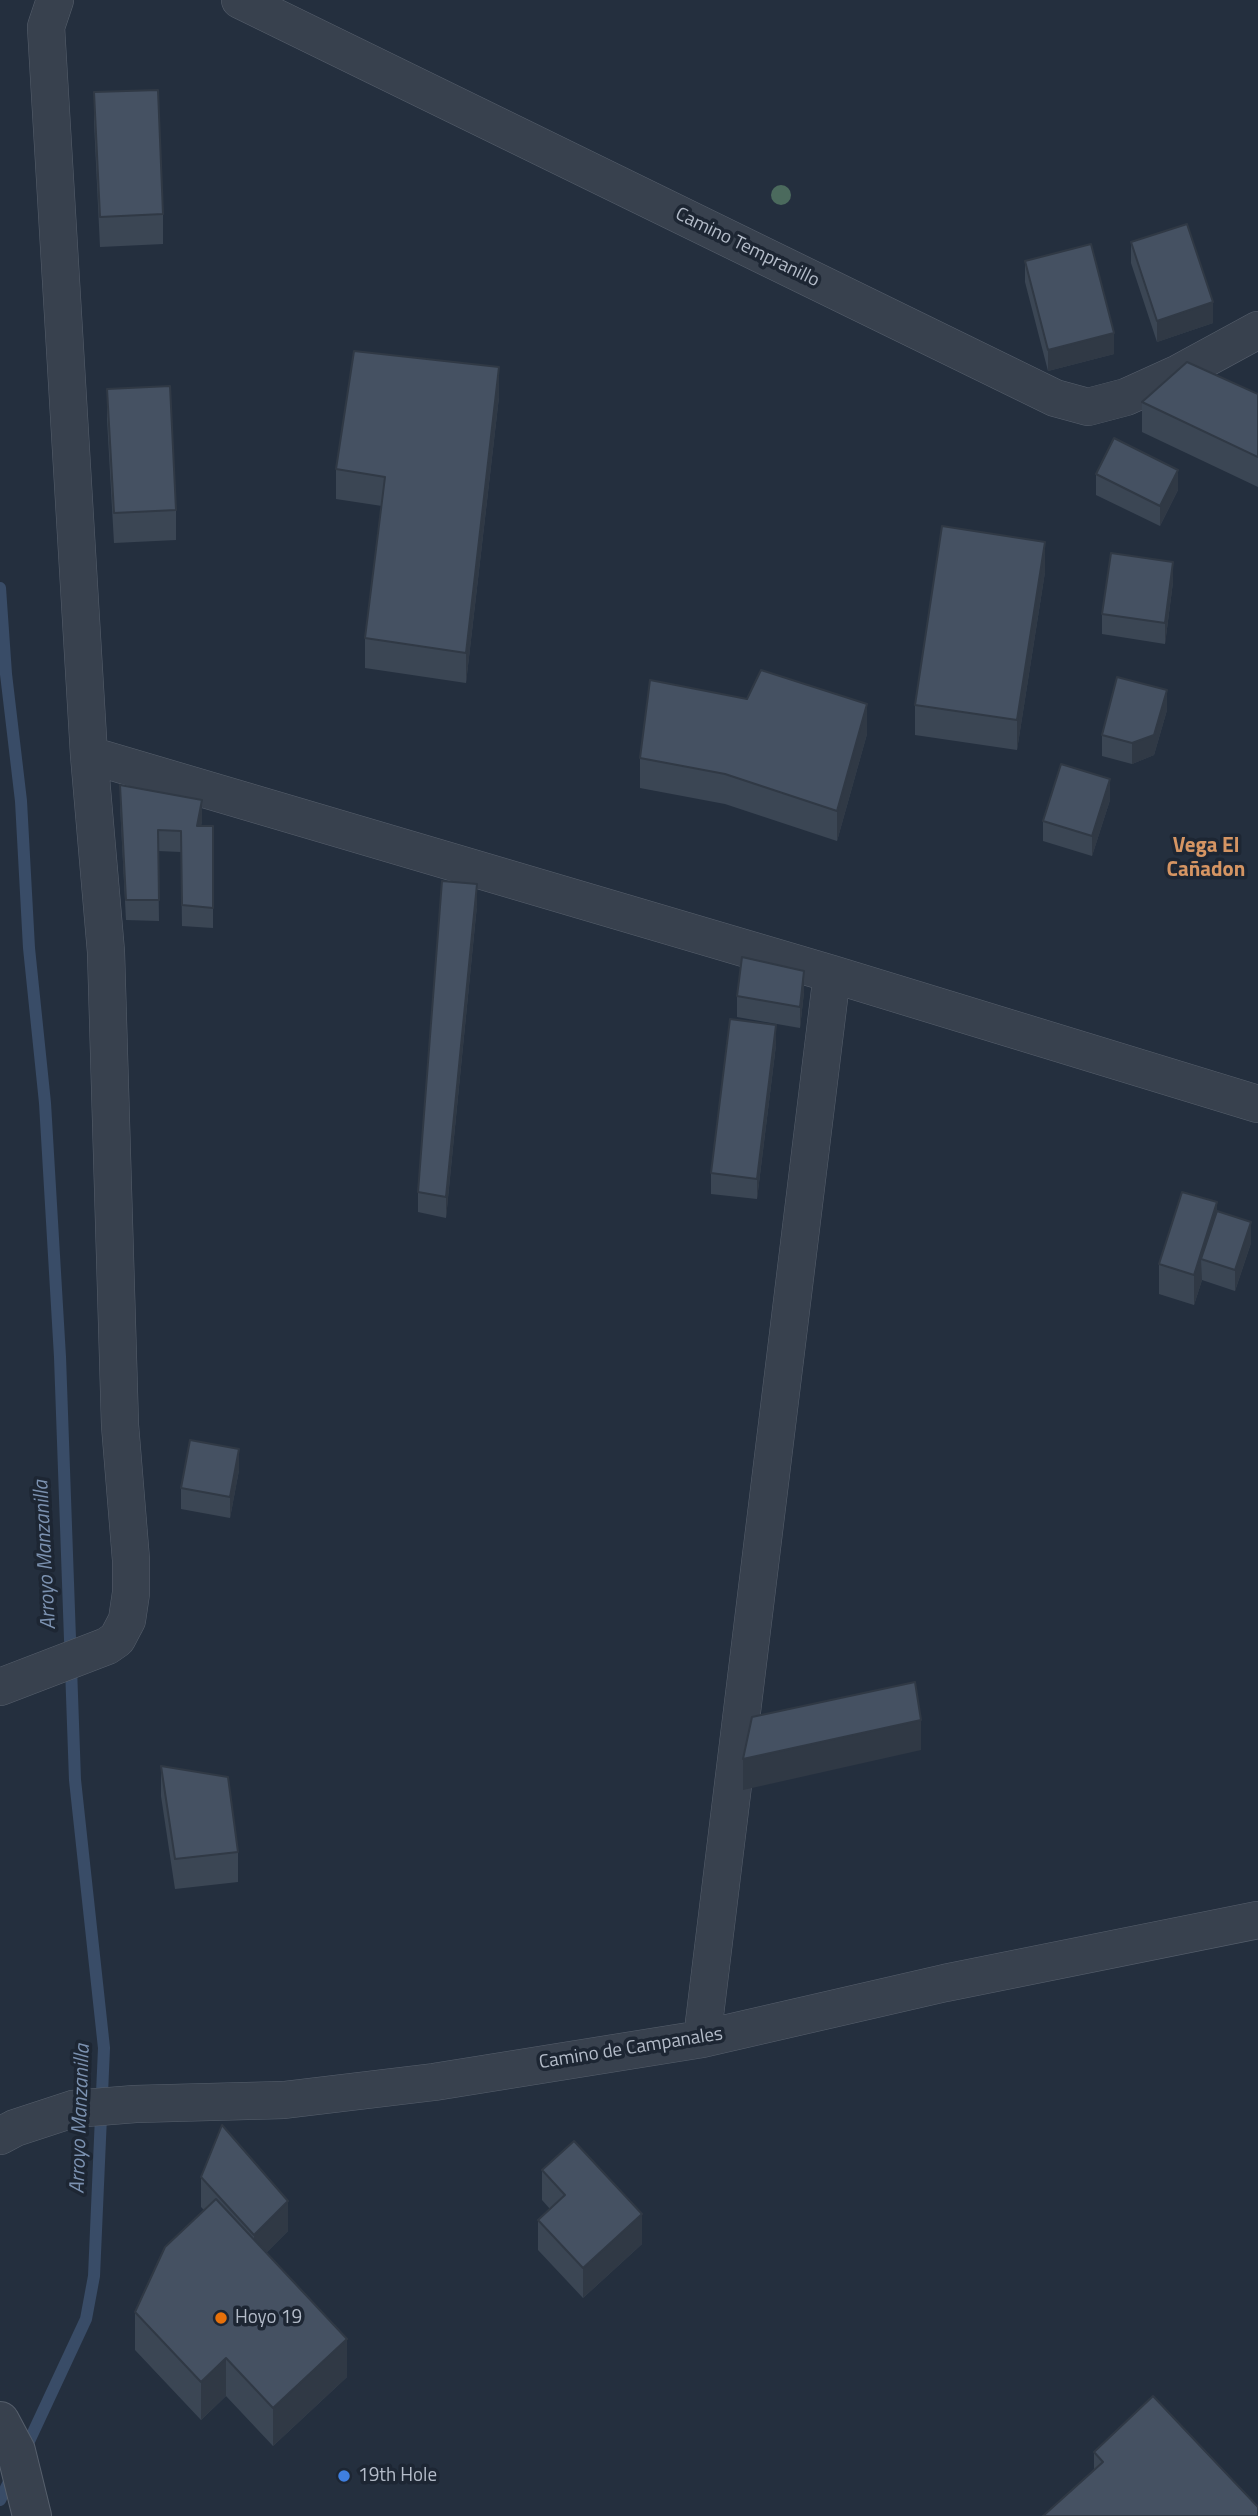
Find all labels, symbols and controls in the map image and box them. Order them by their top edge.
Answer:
street label: Camino Tempranillo [671,203,823,293]
district label: Vega El Cañadon [1167,834,1245,884]
water label: Arroyo Manzanilla [29,1480,63,1630]
street label: Camino de Campanales [537,2023,725,2075]
water label: Arroyo Manzanilla [66,2044,96,2194]
place label: Hoyo 19 [235,2307,302,2329]
marker: Hoyo 19 [213,2310,229,2326]
place label: 19th Hole [358,2465,437,2487]
marker: 19th Hole [336,2468,352,2484]

